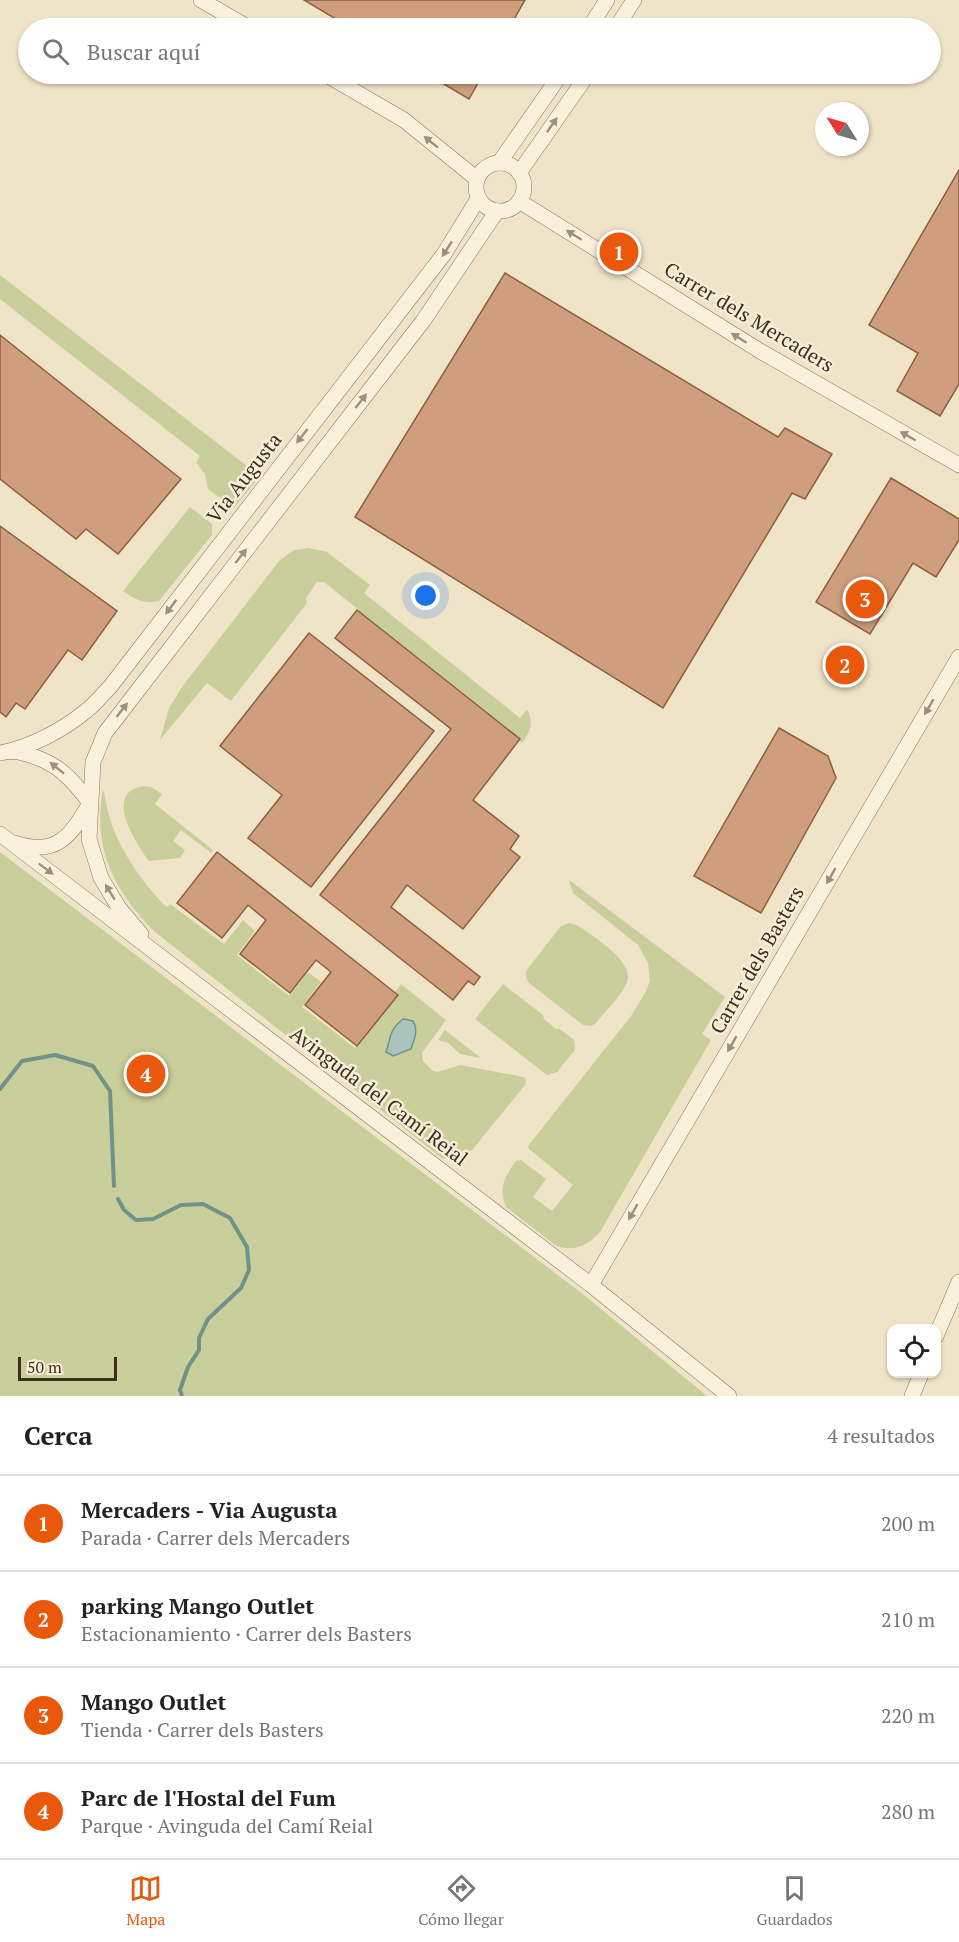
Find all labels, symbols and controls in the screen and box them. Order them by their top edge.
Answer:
search box [18,18,941,84]
icon: search [39,35,72,68]
text: Buscar aquí [87,37,200,66]
north arrow [815,102,869,156]
one-way arrow [546,117,558,132]
one-way arrow [424,137,439,149]
one-way arrow [566,230,582,241]
pin: 1 [600,230,638,274]
one-way arrow [441,240,453,256]
street label: Carrer dels Mercaders [659,255,839,378]
one-way arrow [731,333,748,344]
one-way arrow [354,393,367,409]
street label: Via Augusta [200,427,287,528]
one-way arrow [296,428,309,444]
one-way arrow [900,430,916,441]
one-way arrow [235,548,247,563]
pin: 3 [846,576,884,622]
your location [411,581,440,610]
one-way arrow [165,600,177,615]
pin: 2 [826,642,864,688]
one-way arrow [924,699,935,715]
one-way arrow [116,702,129,718]
one-way arrow [49,762,65,775]
one-way arrow [39,863,54,875]
one-way arrow [826,867,836,884]
street label: Carrer dels Basters [703,881,810,1039]
one-way arrow [104,884,115,900]
street label: Avinguda del Camí Reial [285,1020,474,1171]
one-way arrow [727,1036,737,1053]
pin: 4 [126,1052,166,1096]
one-way arrow [628,1204,639,1220]
map controls [887,1324,941,1378]
button: locate [887,1324,941,1378]
scale bar [18,1354,117,1382]
text: 50 m [27,1356,62,1378]
text: Cerca [24,1418,93,1452]
text: 4 resultados [827,1422,935,1449]
text: Mercaders - Via Augusta [81,1495,337,1524]
text: 1 [38,1510,49,1537]
text: 200 m [881,1510,935,1537]
text: Parada · Carrer dels Mercaders [81,1524,350,1551]
text: parking Mango Outlet [81,1591,314,1620]
text: 2 [38,1606,49,1633]
text: 210 m [881,1606,935,1633]
text: Estacionamiento · Carrer dels Basters [81,1620,412,1647]
text: Mango Outlet [81,1687,226,1716]
text: 3 [38,1702,49,1729]
text: 220 m [881,1702,935,1729]
text: Tienda · Carrer dels Basters [81,1716,324,1743]
text: Parc de l'Hostal del Fum [81,1783,336,1812]
text: 4 [38,1798,49,1825]
text: 280 m [881,1798,935,1825]
text: Parque · Avinguda del Camí Reial [81,1812,373,1839]
tab: Mapa [126,1872,165,1930]
tab: Cómo llegar [418,1872,504,1930]
tab: Guardados [757,1872,833,1930]

